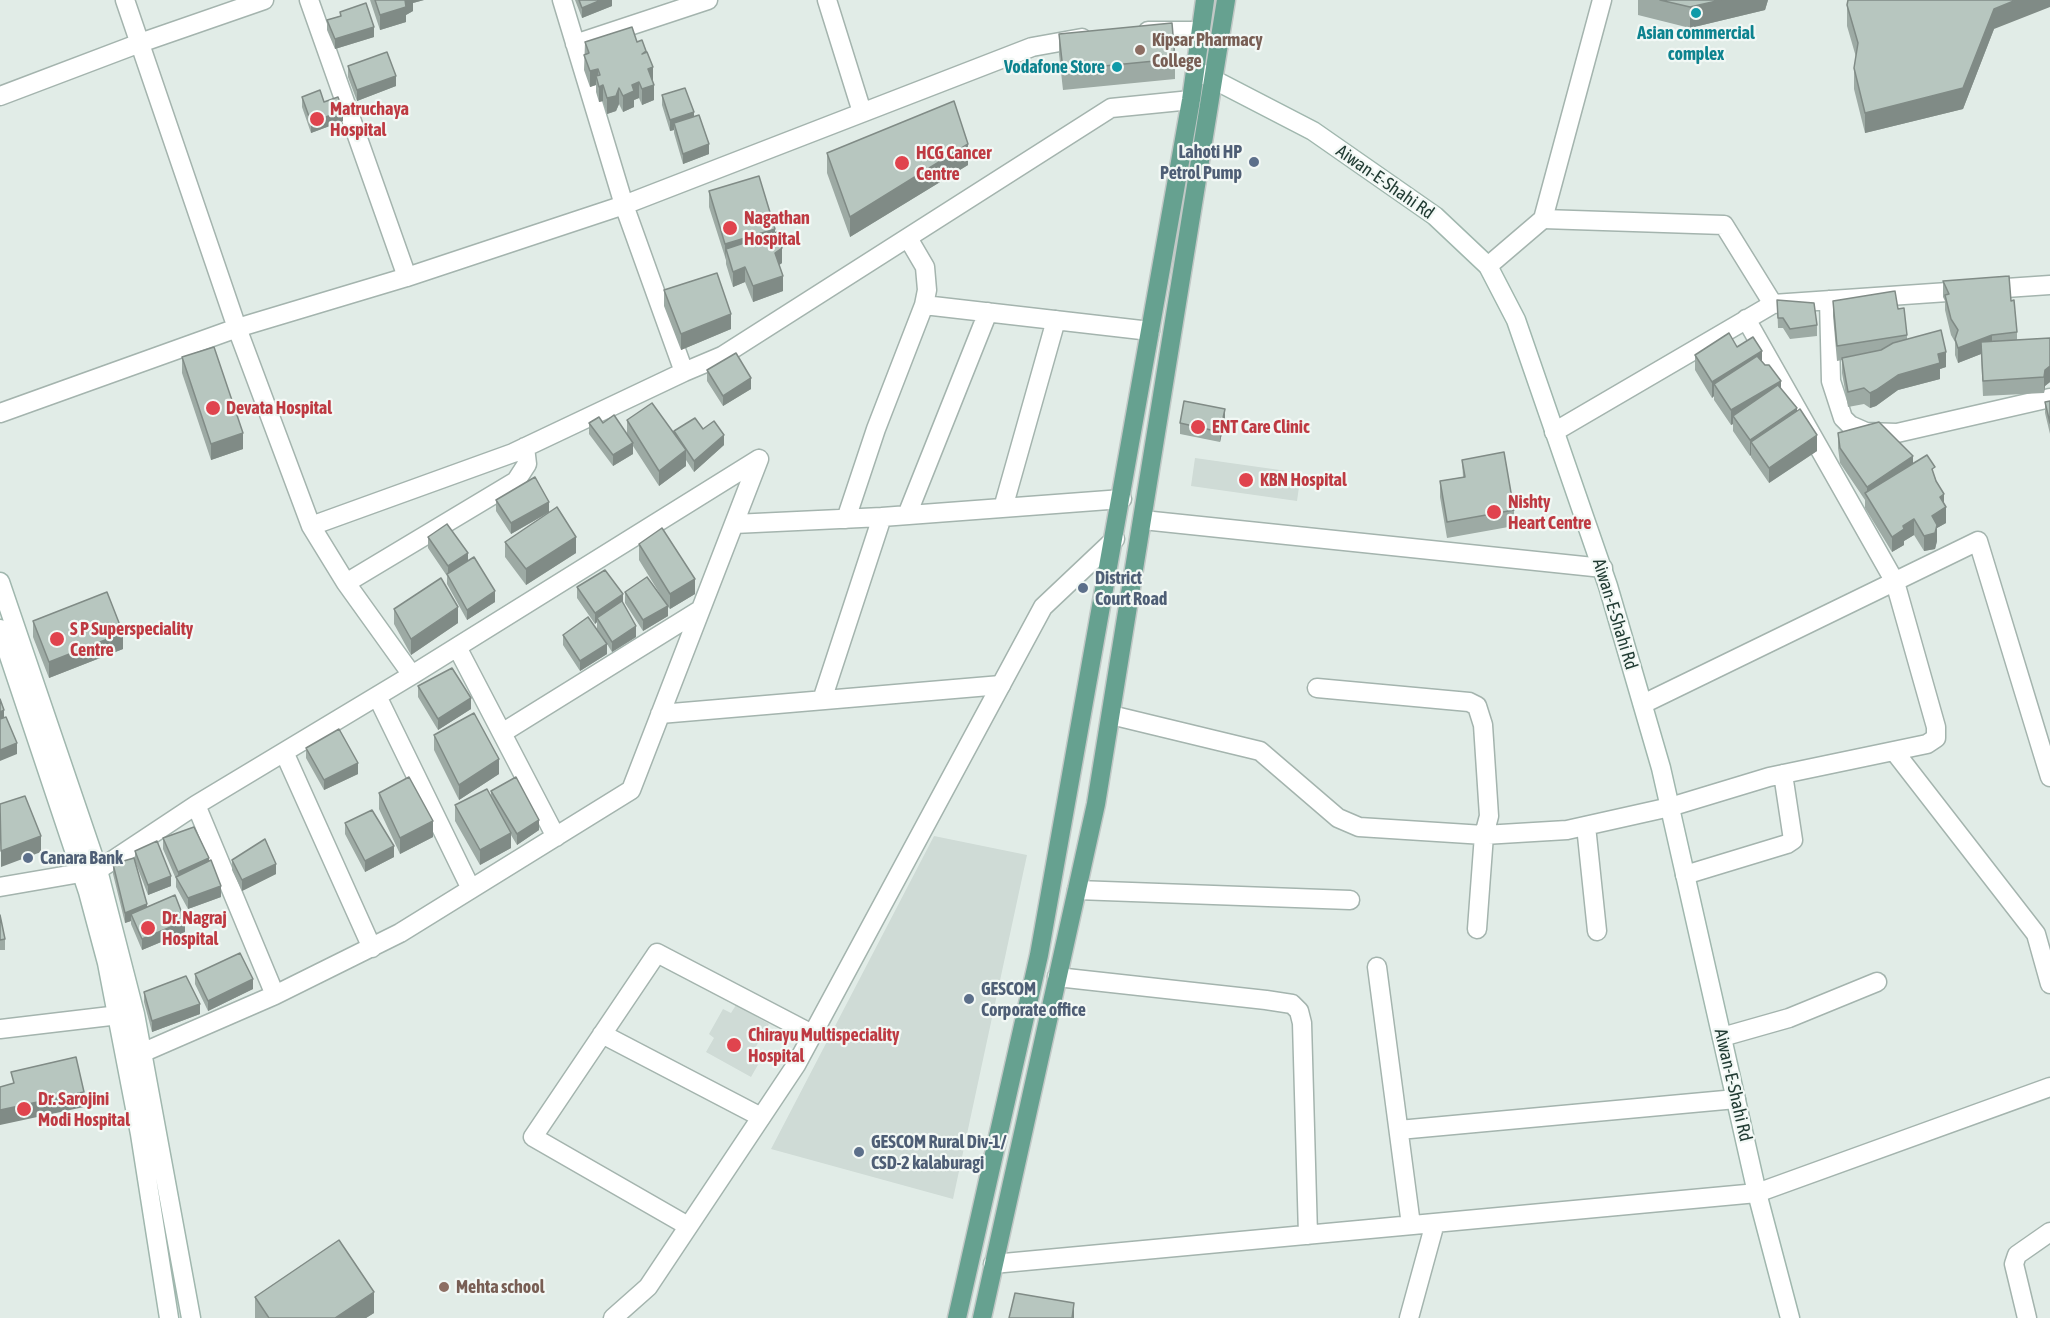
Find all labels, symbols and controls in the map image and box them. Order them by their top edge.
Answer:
marker: Asian commercial complex [1689,6,1703,20]
place label: Asian commercial complex [1637,22,1755,64]
place label: Kipsar Pharmacy College [1152,29,1263,72]
marker: Kipsar Pharmacy College [1133,43,1147,57]
place label: Vodafone Store [1004,56,1105,78]
marker: Vodafone Store [1110,60,1124,74]
place label: Matruchaya Hospital [330,98,409,140]
marker: Matruchaya Hospital [308,110,326,128]
street label: Aiwan-E-Shahi Rd [1332,140,1438,224]
place label: Lahoti HP Petrol Pump [1160,141,1242,184]
place label: HCG Cancer Centre [916,142,992,184]
marker: HCG Cancer Centre [893,154,911,172]
marker: Lahoti HP Petrol Pump [1247,155,1261,169]
place label: Nagathan Hospital [744,207,810,250]
marker: Nagathan Hospital [721,219,739,237]
place label: Devata Hospital [226,397,332,419]
marker: Devata Hospital [204,399,222,417]
place label: ENT Care Clinic [1212,416,1310,438]
marker: ENT Care Clinic [1189,418,1207,436]
place label: KBN Hospital [1260,469,1347,491]
marker: KBN Hospital [1237,471,1255,489]
place label: Nishty Heart Centre [1508,491,1591,534]
marker: Nishty Heart Centre [1485,503,1503,521]
street label: Aiwan-E-Shahi Rd [1588,556,1642,672]
place label: District Court Road [1095,567,1167,610]
marker: District Court Road [1076,581,1090,595]
place label: S P Superspeciality Centre [70,618,193,660]
marker: S P Superspeciality Centre [48,630,66,648]
place label: Canara Bank [40,847,123,869]
marker: Canara Bank [21,851,35,865]
place label: Dr. Nagraj Hospital [162,907,227,950]
marker: Dr. Nagraj Hospital [139,919,157,937]
place label: GESCOM Corporate office [981,978,1086,1020]
marker: GESCOM Corporate office [962,992,976,1006]
place label: Chirayu Multispeciality Hospital [748,1024,899,1066]
street label: Aiwan-E-Shahi Rd [1710,1027,1756,1143]
marker: Chirayu Multispeciality Hospital [725,1036,743,1054]
place label: Dr. Sarojini Modi Hospital [38,1088,130,1130]
marker: Dr. Sarojini Modi Hospital [15,1100,33,1118]
place label: GESCOM Rural Div-1/ CSD-2 kalaburagi [871,1131,1007,1174]
marker: GESCOM Rural Div-1/ CSD-2 kalaburagi [852,1145,866,1159]
place label: Mehta school [456,1276,544,1298]
marker: Mehta school [437,1280,451,1294]

